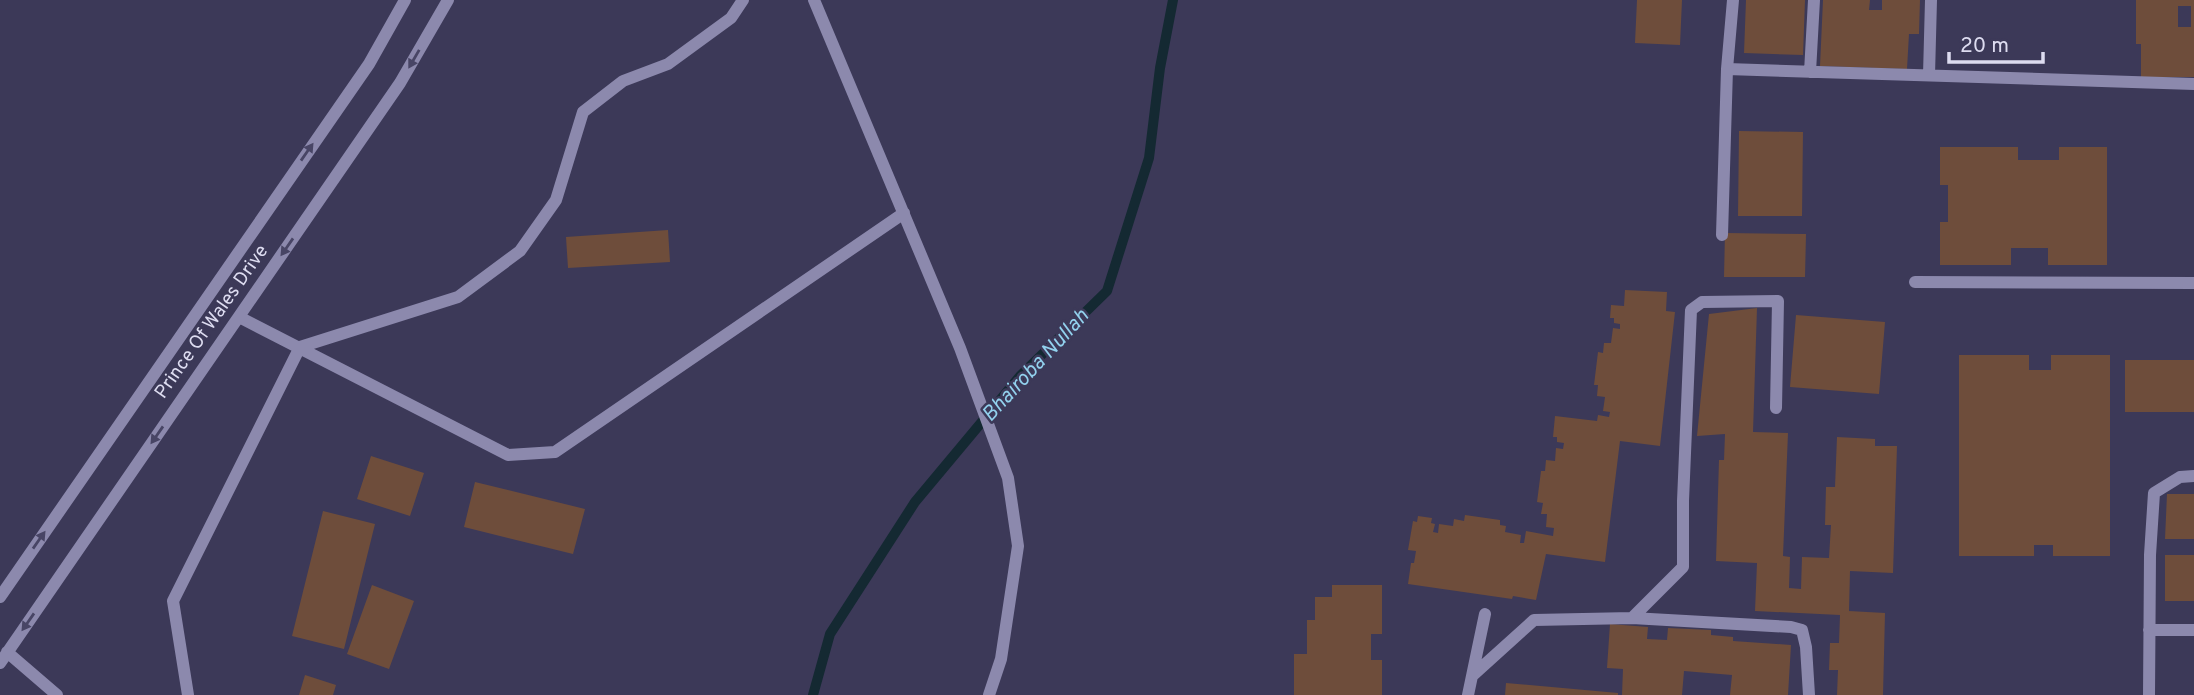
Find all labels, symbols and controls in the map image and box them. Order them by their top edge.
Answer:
scale bar [1949,21,2044,65]
text: 20 m [1960,33,2009,60]
one-way arrow [408,50,420,69]
one-way arrow [301,142,314,162]
one-way arrow [281,238,294,257]
street label: Prince Of Wales Drive [150,240,274,404]
water label: Bhairoba Nullah [977,303,1096,428]
one-way arrow [151,425,164,445]
one-way arrow [32,531,45,550]
one-way arrow [21,613,35,631]

